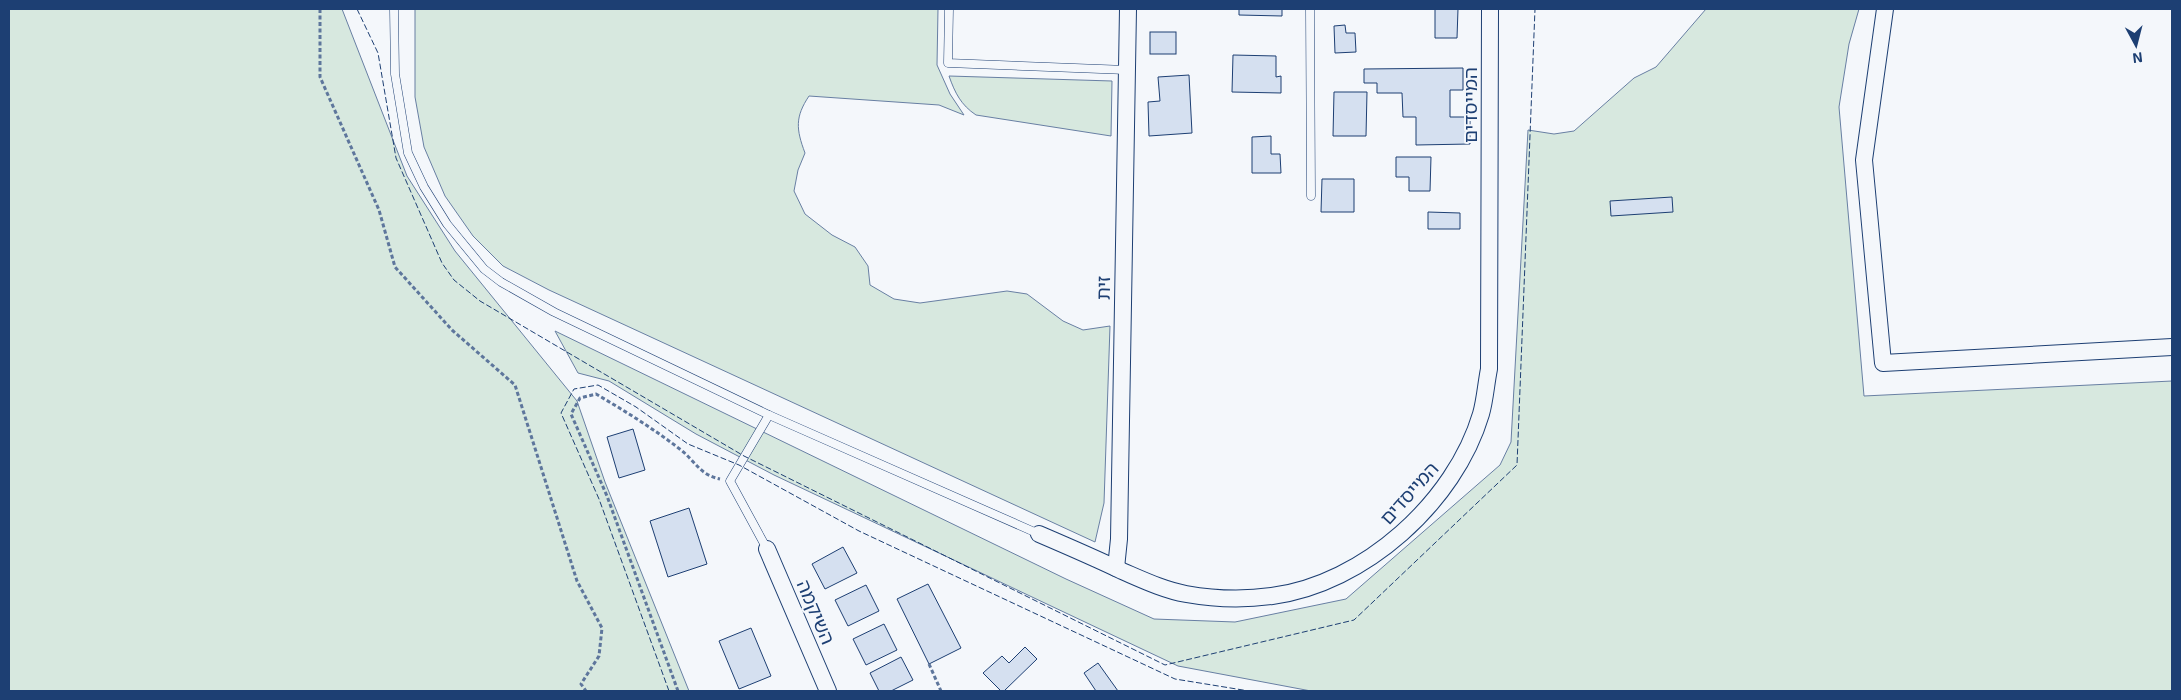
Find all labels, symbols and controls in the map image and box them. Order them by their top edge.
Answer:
north arrow [2111,20,2161,70]
text: N [2132,49,2144,67]
street label: המייסדים [1458,67,1481,143]
street label: זית [1091,276,1114,300]
street label: המייסדים [1375,457,1443,529]
street label: השיקמה [793,576,840,647]

